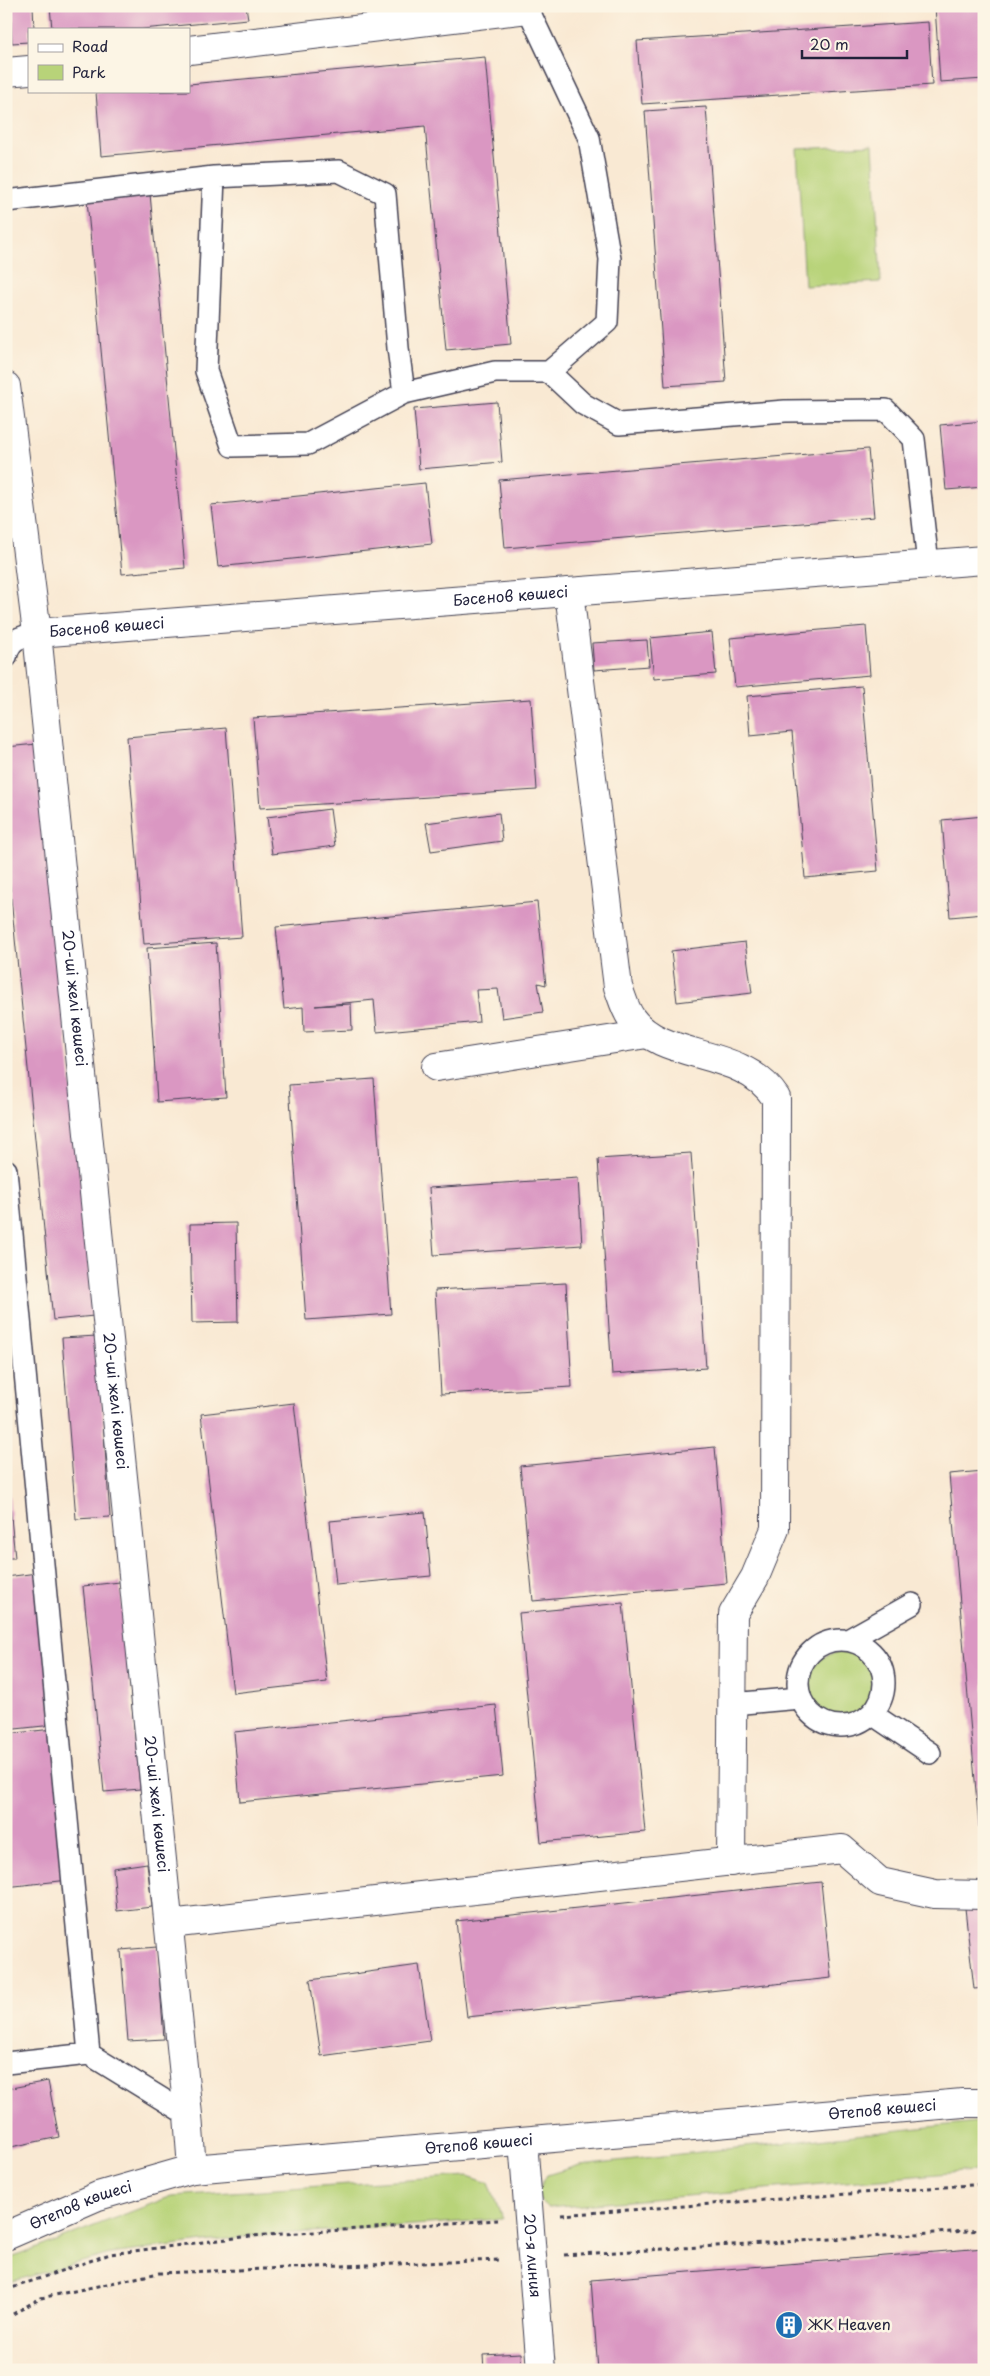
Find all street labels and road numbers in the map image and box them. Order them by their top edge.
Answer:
street label: Бәсенов көшесі [452,579,569,611]
street label: Бәсенов көшесі [48,610,165,642]
street label: 20-ші желі көшесі [57,928,94,1068]
street label: 20-ші желі көшесі [98,1331,135,1471]
street label: 20-ші желі көшесі [139,1734,176,1873]
street label: Өтепов көшесі [827,2092,937,2125]
street label: Өтепов көшесі [424,2127,534,2159]
street label: Өтепов көшесі [25,2174,134,2235]
street label: 20-я линия [519,2213,548,2298]

